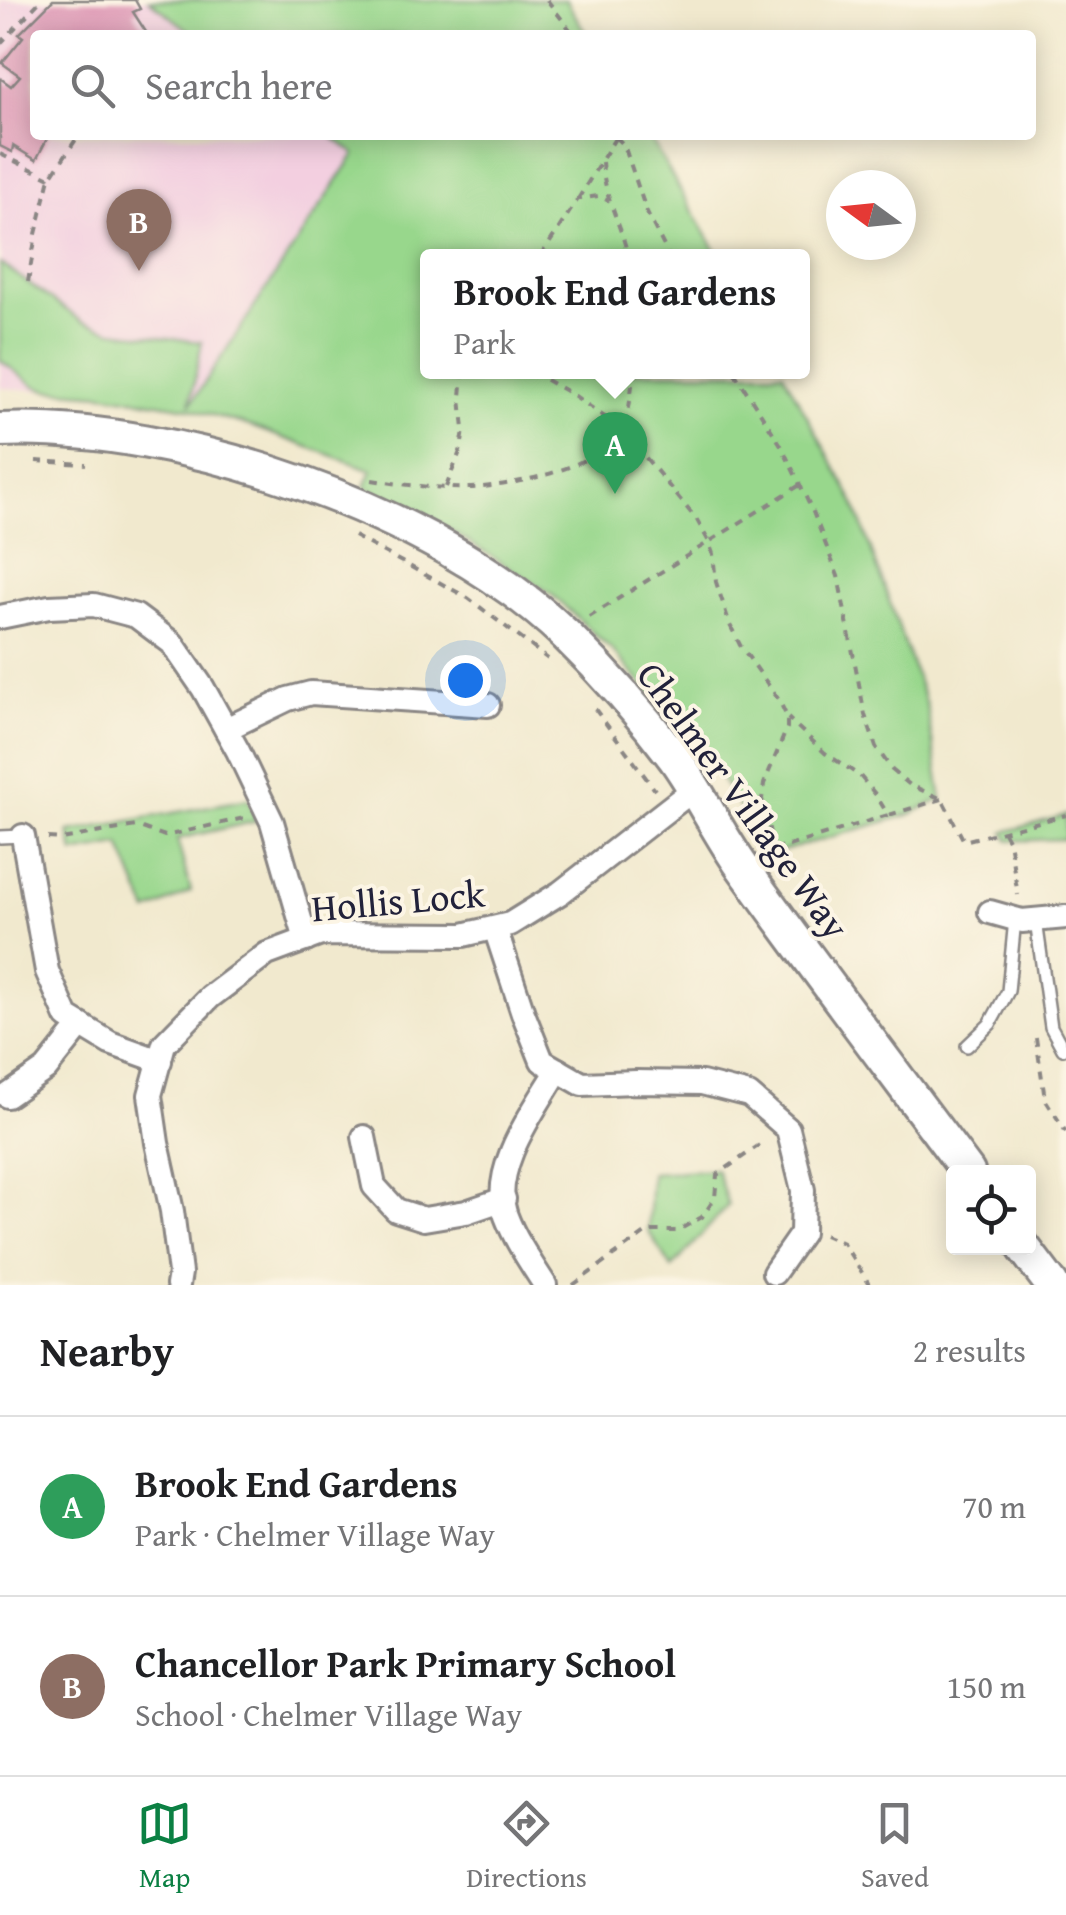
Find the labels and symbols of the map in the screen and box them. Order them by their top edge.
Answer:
north arrow [826,170,916,260]
pin: B [106,188,172,271]
pin: A [582,412,648,494]
street label: Chelmer Village Way [624,650,864,950]
your location [440,655,491,706]
street label: Hollis Lock [309,864,488,935]

